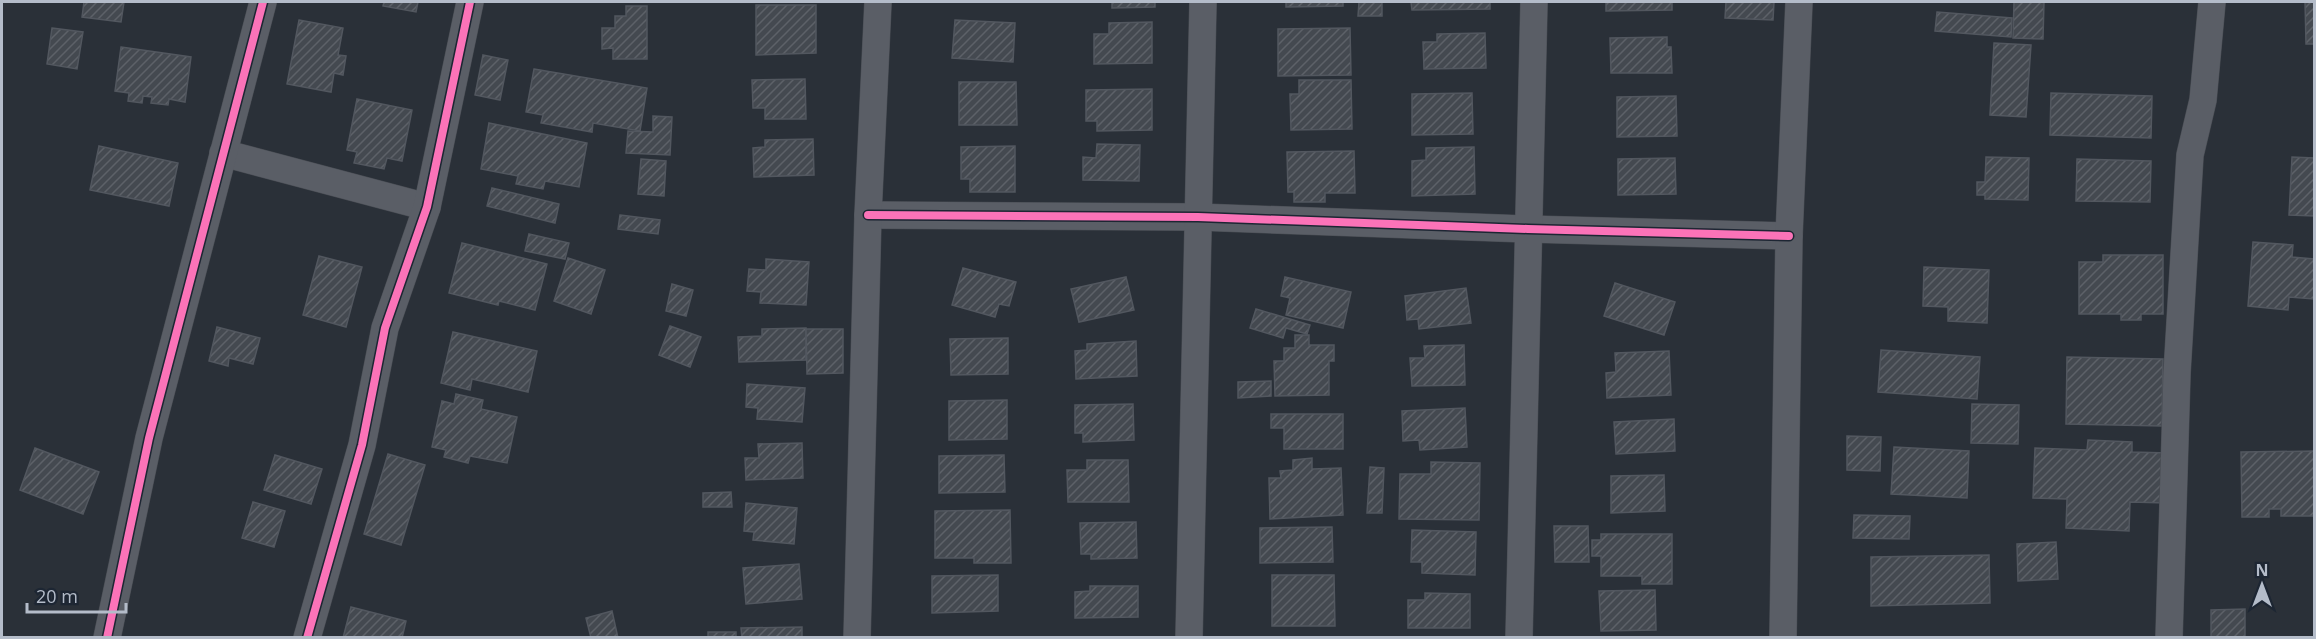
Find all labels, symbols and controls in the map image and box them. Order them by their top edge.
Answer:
north arrow [2232,555,2292,615]
text: N [2255,559,2269,581]
scale bar [27,576,126,614]
text: 20 m [36,584,78,608]

